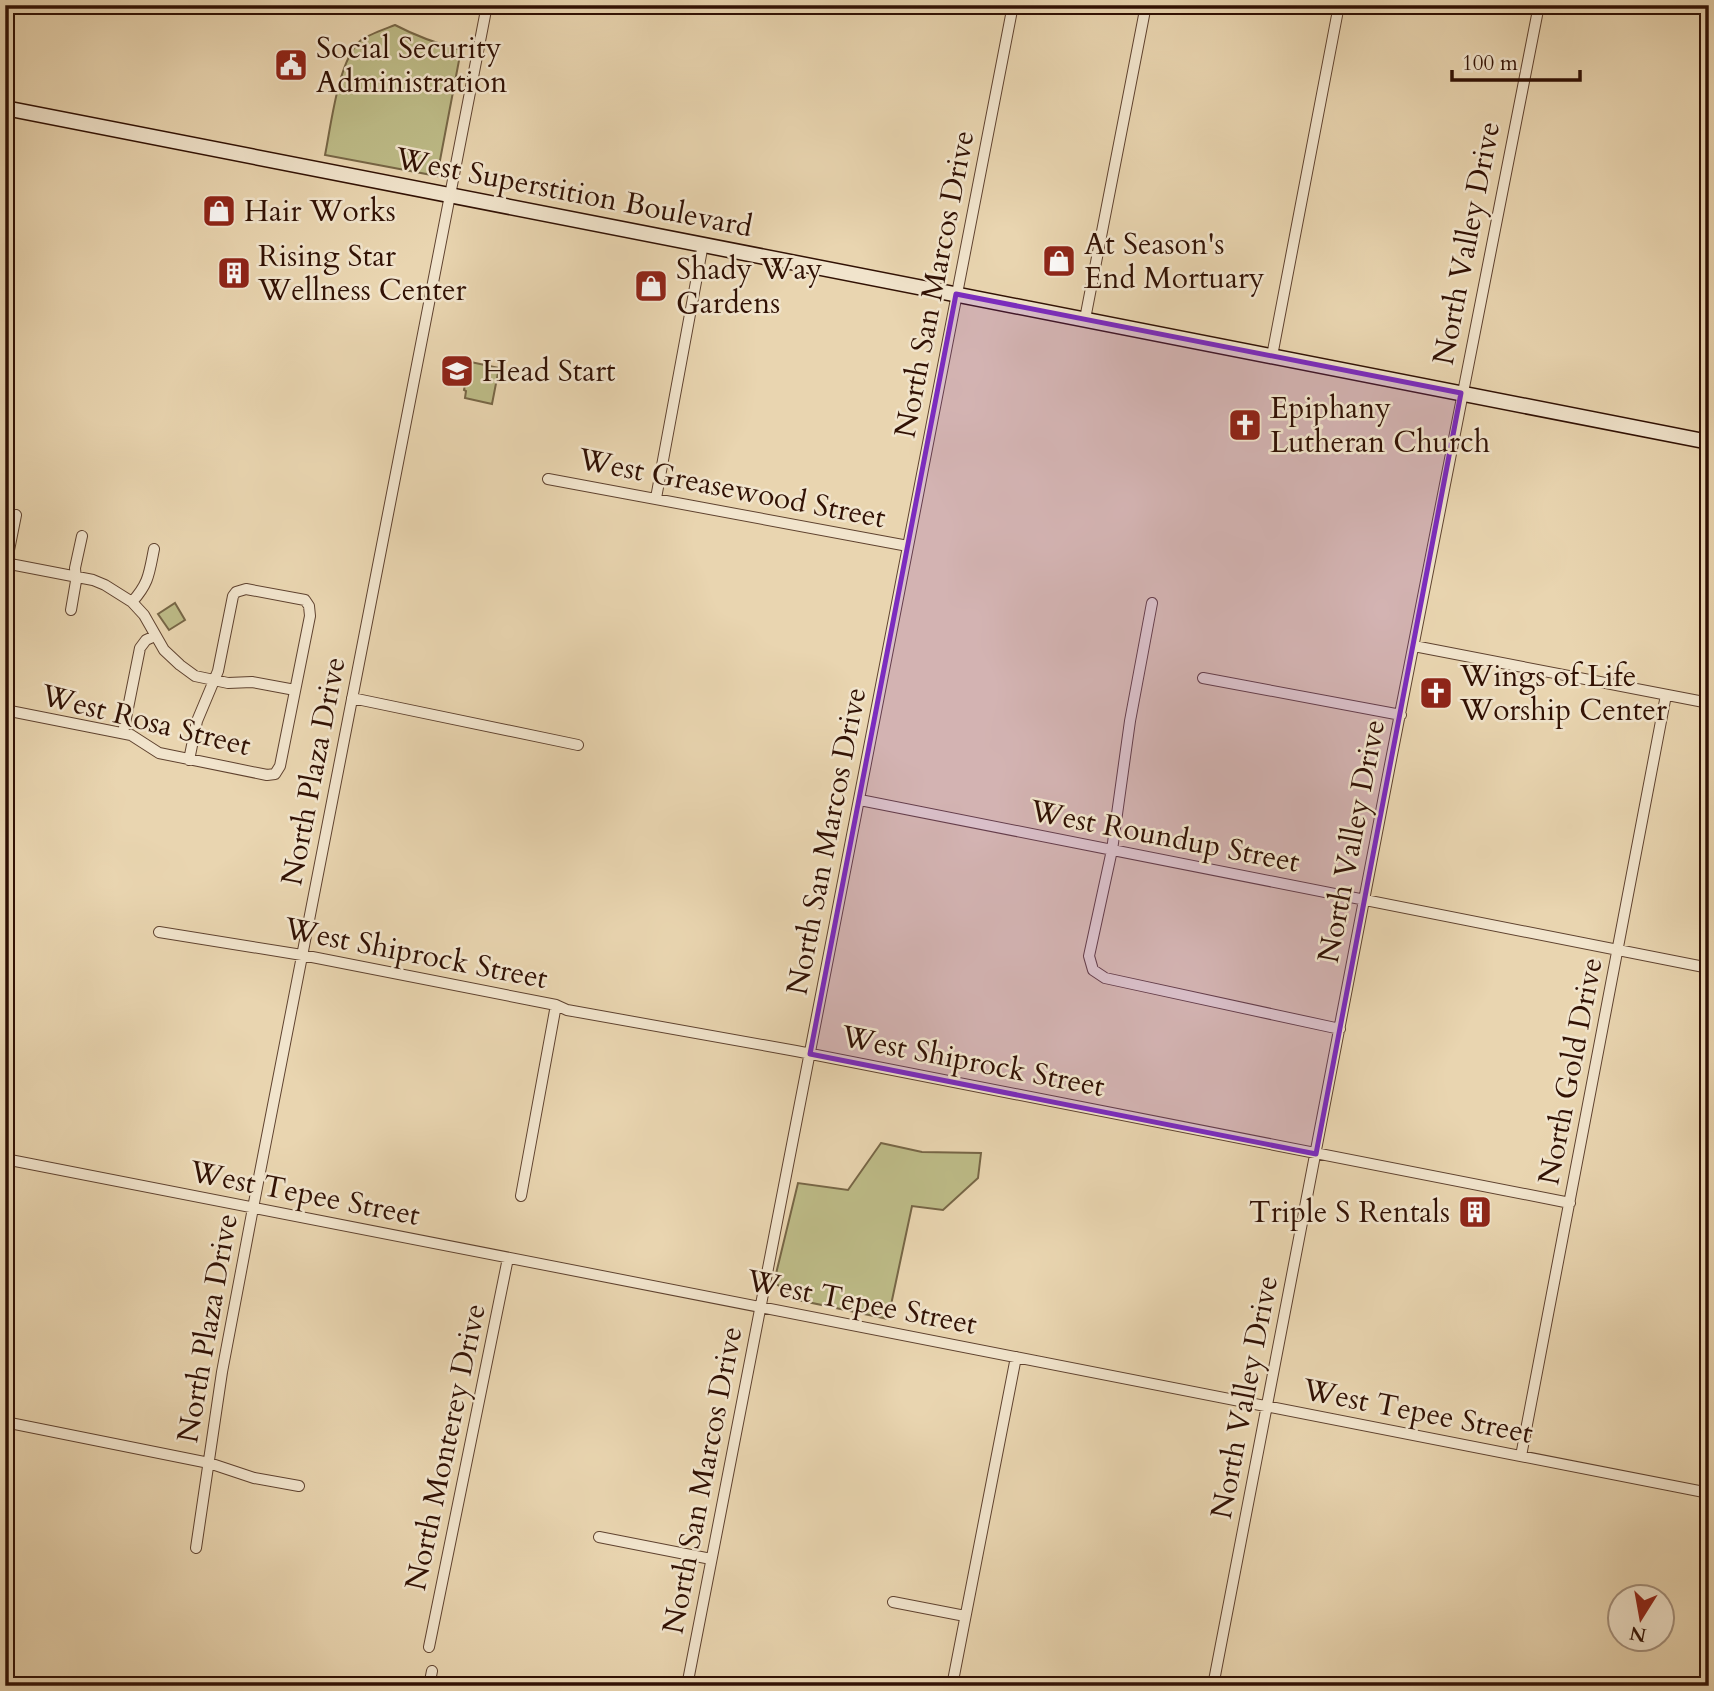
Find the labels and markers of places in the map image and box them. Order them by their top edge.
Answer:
place label: Social Security Administration [316,28,507,103]
public building icon: Social Security Administration [272,46,310,84]
place label: Hair Works [244,191,396,232]
shop icon: Hair Works [200,192,238,230]
place label: At Season's End Mortuary [1084,224,1265,299]
place label: Rising Star Wellness Center [257,236,467,311]
shop icon: At Season's End Mortuary [1040,242,1078,280]
place label: Shady Way Gardens [676,249,822,324]
building icon: Rising Star Wellness Center [215,254,253,292]
shop icon: Shady Way Gardens [632,267,670,305]
place label: Head Start [482,351,616,392]
school or university icon: Head Start [438,352,476,390]
place label: Epiphany Lutheran Church [1270,388,1491,463]
church icon: Epiphany Lutheran Church [1226,406,1264,444]
place label: Wings of Life Worship Center [1459,656,1667,731]
church icon: Wings of Life Worship Center [1417,674,1455,712]
place label: Triple S Rentals [1249,1192,1450,1233]
building icon: Triple S Rentals [1456,1193,1494,1231]

